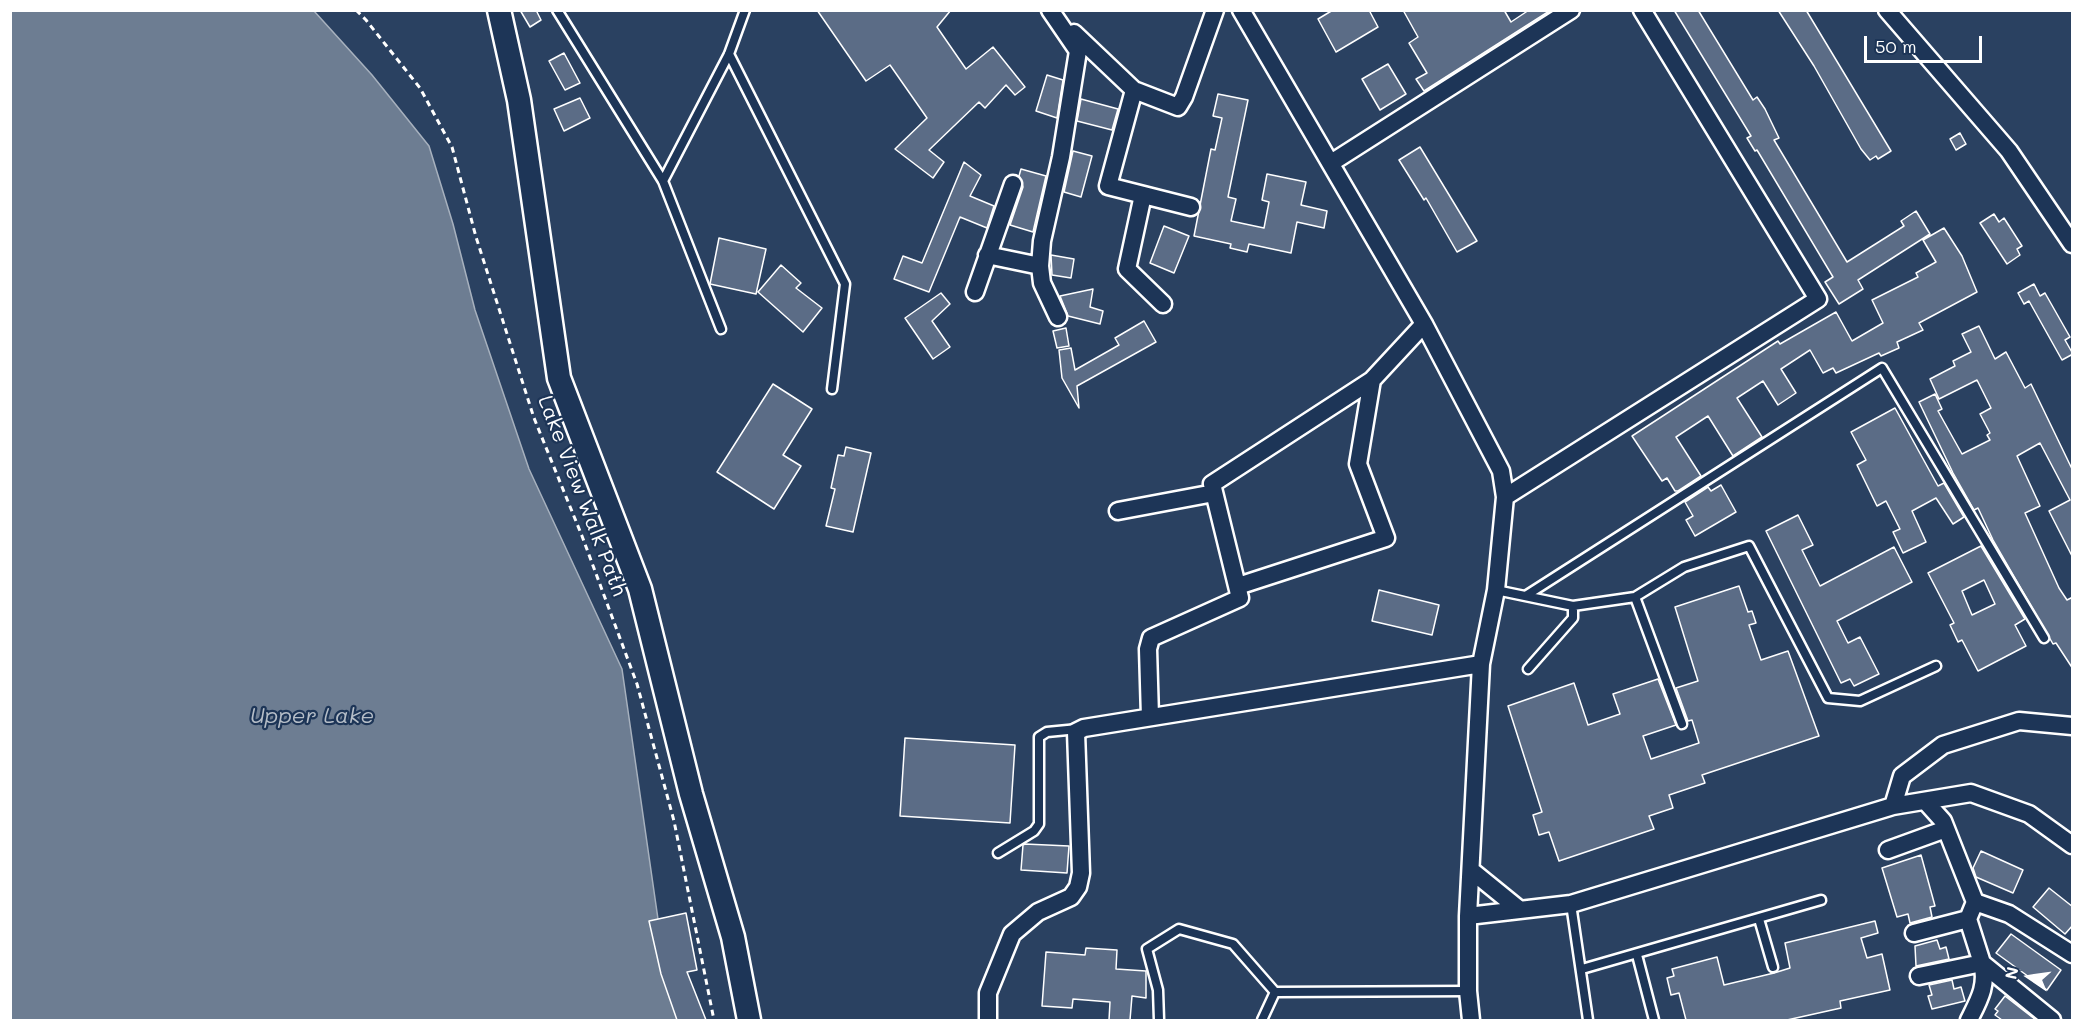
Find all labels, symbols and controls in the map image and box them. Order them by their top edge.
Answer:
scale bar [1867,24,1986,62]
text: 50 m [1875,34,1917,58]
street label: Lake View Walk Path [532,392,632,600]
water label: Upper Lake [250,703,374,729]
north arrow [1999,947,2059,1007]
text: N [1999,965,2023,981]

